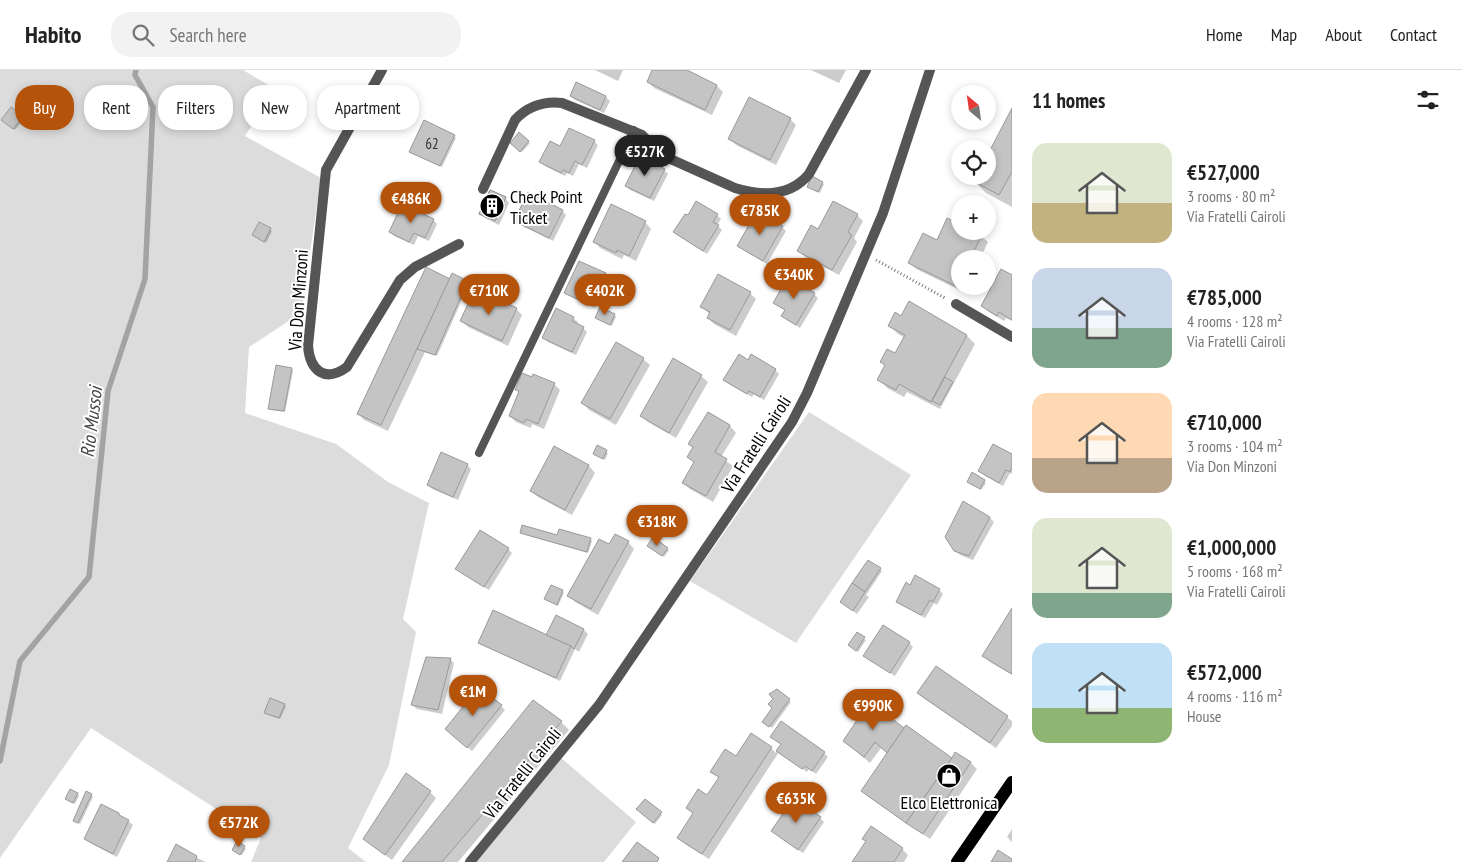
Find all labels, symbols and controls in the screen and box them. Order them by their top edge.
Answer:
search box [111,12,461,57]
text: Habito [25,19,81,50]
icon: search [129,21,157,49]
text: Search here [169,23,247,47]
text: Home [1206,23,1243,46]
text: Map [1271,23,1297,46]
text: About [1325,23,1362,46]
text: Contact [1390,23,1437,46]
chip: Buy [15,85,74,130]
chip: Rent [84,85,148,130]
chip: Filters [158,85,233,130]
chip: New [243,85,307,130]
chip: Apartment [317,85,419,130]
north arrow [951,85,996,130]
map controls [951,85,996,295]
icon: filters [1414,86,1442,114]
text: 11 homes [1032,87,1105,114]
house number: 62 [425,134,439,153]
pin: €527K [610,134,680,177]
button: locate [951,140,996,185]
text: €527K [626,141,664,161]
text: €527,000 [1187,159,1260,186]
icon: home [1072,163,1132,223]
pin: €486K [376,182,446,224]
place label: Check Point Ticket [510,185,582,229]
text: 3 rooms · 80 m² [1187,186,1275,206]
text: €486K [392,188,430,208]
building icon: Check Point Ticket [479,193,505,219]
pin: €785K [725,194,795,236]
button: + [951,195,996,240]
text: €785K [741,200,779,220]
text: Via Fratelli Cairoli [1187,206,1286,226]
street label: Via Don Minzoni [283,249,313,352]
button: − [951,250,996,295]
pin: €340K [759,258,829,300]
text: €340K [775,264,813,284]
pin: €710K [454,274,524,316]
pin: €402K [570,274,640,316]
text: €710K [470,280,508,300]
text: €402K [586,280,624,300]
text: €785,000 [1187,284,1262,311]
icon: home [1072,288,1132,348]
text: 4 rooms · 128 m² [1187,311,1283,331]
text: Via Fratelli Cairoli [1187,331,1286,351]
water label: Rio Mussoi [75,382,108,459]
street label: Via Fratelli Cairoli [716,391,796,498]
text: €710,000 [1187,409,1262,436]
icon: home [1072,413,1132,473]
text: 3 rooms · 104 m² [1187,436,1283,456]
text: Via Don Minzoni [1187,456,1277,476]
pin: €318K [622,504,692,547]
text: €318K [638,511,676,531]
text: €1,000,000 [1187,534,1276,561]
icon: home [1072,538,1132,598]
text: 5 rooms · 168 m² [1187,561,1283,581]
text: Via Fratelli Cairoli [1187,581,1286,601]
text: €572,000 [1187,659,1262,686]
icon: home [1072,663,1132,723]
pin: €1M [449,674,497,717]
text: €1M [460,681,486,701]
text: 4 rooms · 116 m² [1187,686,1283,706]
pin: €990K [838,688,908,731]
text: €990K [854,695,892,715]
text: House [1187,706,1221,726]
street label: Via Fratelli Cairoli [477,723,566,824]
shop icon: Elco Elettronica [936,763,962,789]
pin: €635K [761,782,831,824]
text: €635K [777,788,815,808]
place label: Elco Elettronica [901,791,997,814]
pin: €572K [204,806,274,848]
text: €572K [220,812,258,832]

